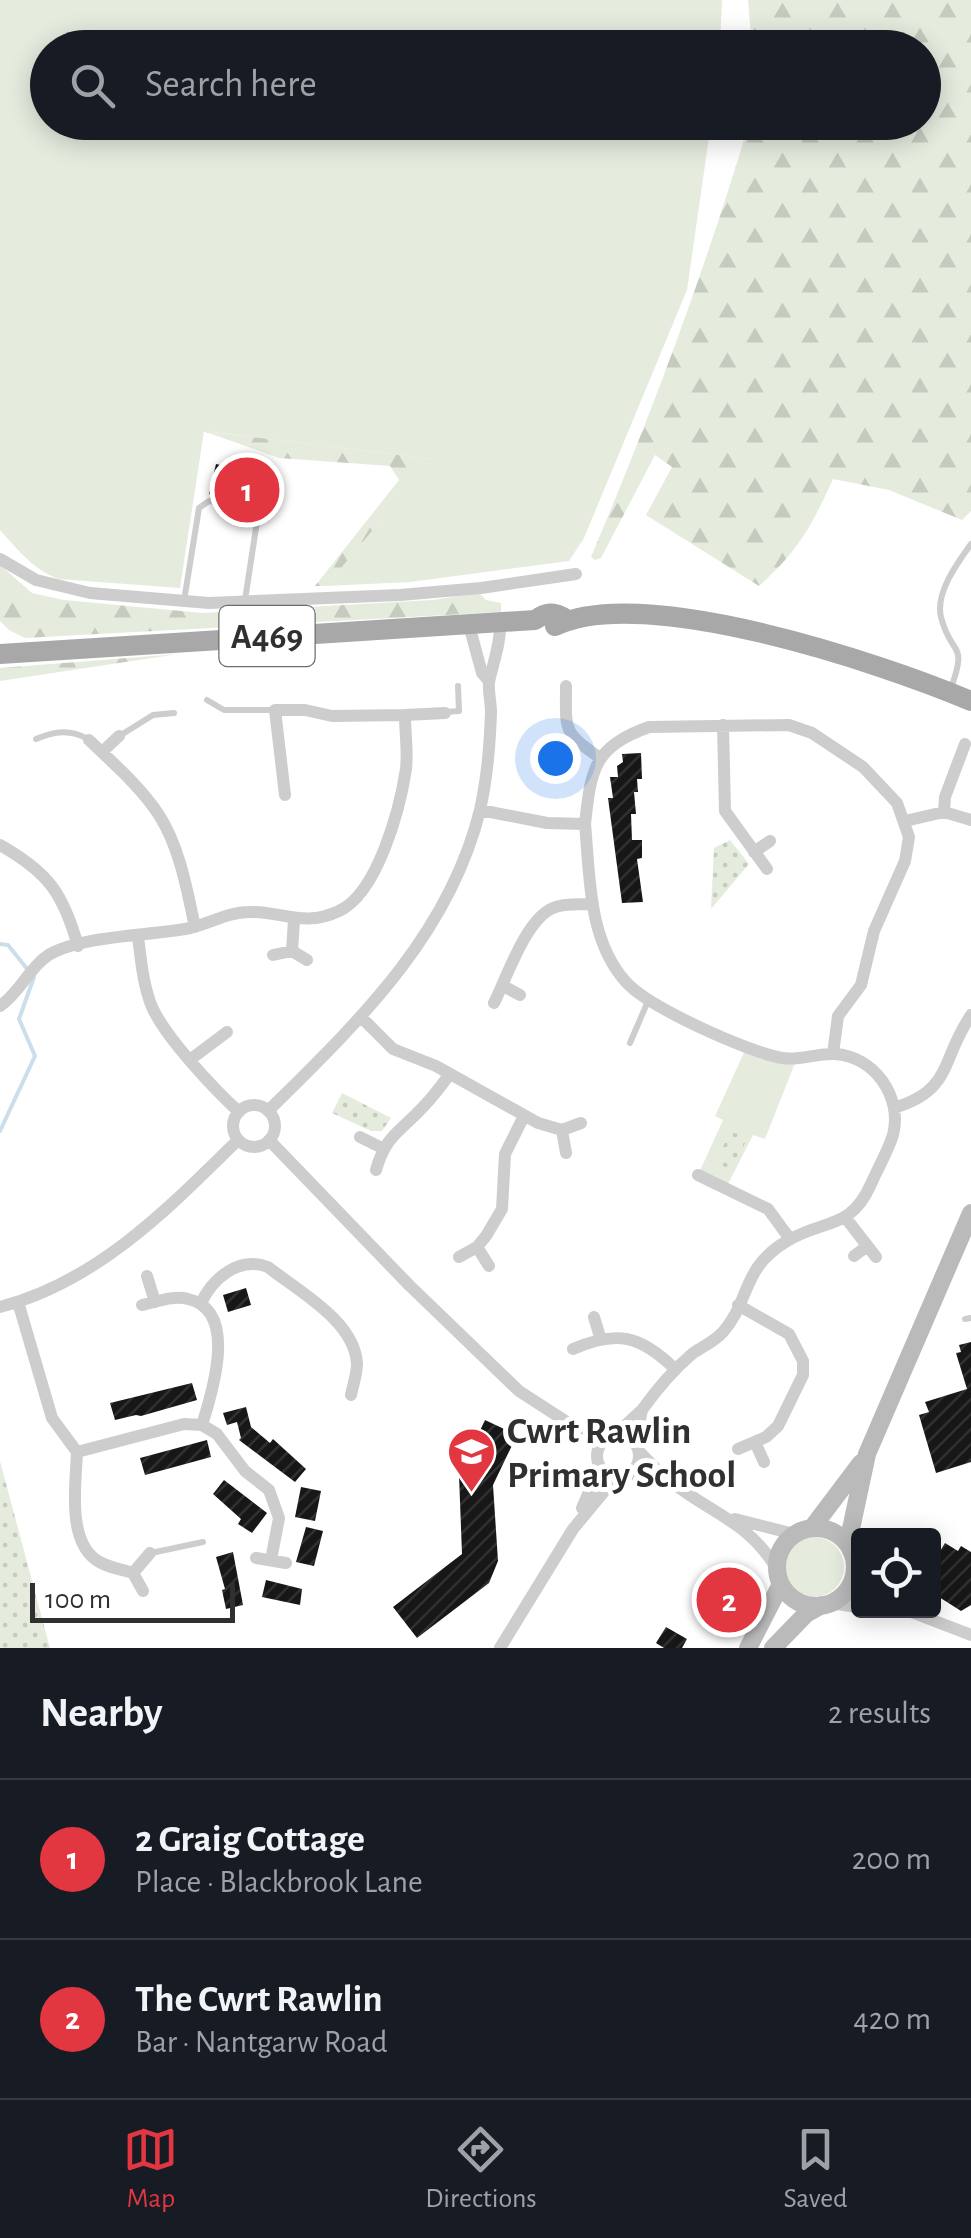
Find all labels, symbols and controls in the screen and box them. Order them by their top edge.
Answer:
search box [30,30,941,140]
icon: search [65,58,120,113]
text: Search here [145,66,317,104]
pin: 1 [214,452,280,528]
road number: A469 [220,606,314,666]
your location [530,733,581,784]
place label: Cwrt Rawlin Primary School [507,1413,736,1495]
school or university icon: Cwrt Rawlin Primary School [446,1426,498,1494]
map controls [851,1528,941,1618]
button: locate [851,1528,941,1618]
pin: 2 [696,1562,762,1638]
scale bar [30,1578,235,1622]
text: 100 m [45,1586,111,1614]
text: Nearby [40,1692,163,1734]
text: 2 results [828,1697,931,1729]
text: 2 Graig Cottage [135,1821,365,1859]
text: 1 [67,1843,78,1875]
text: 200 m [852,1843,931,1875]
text: Place · Blackbrook Lane [135,1866,423,1898]
text: The Cwrt Rawlin [135,1981,383,2019]
text: 2 [65,2003,80,2035]
text: 420 m [853,2003,931,2035]
text: Bar · Nantgarw Road [135,2026,387,2058]
tab: Map [123,2122,178,2216]
tab: Directions [425,2122,537,2216]
tab: Saved [784,2122,848,2216]

